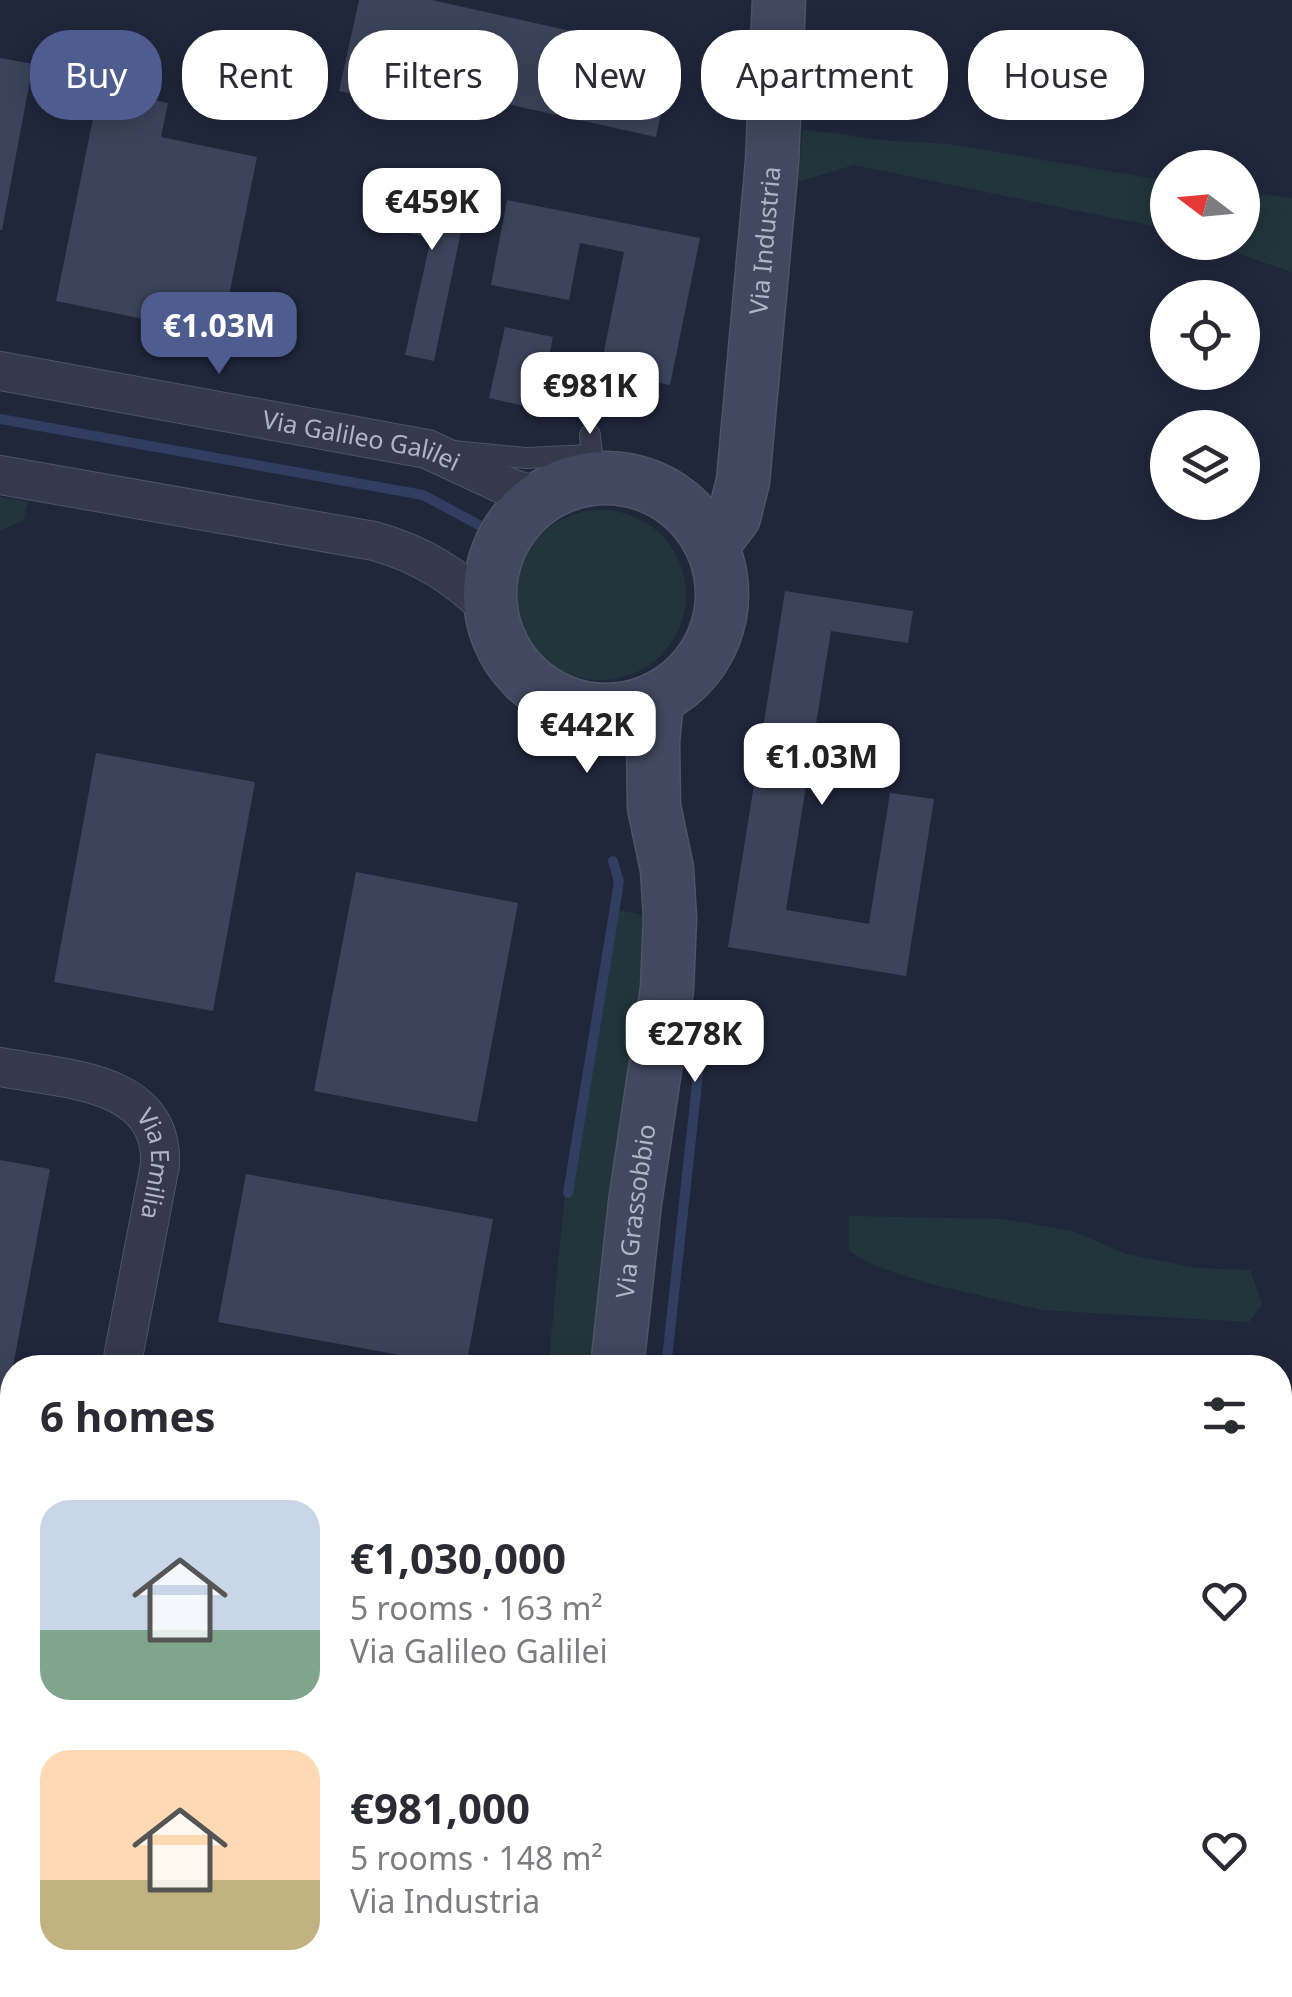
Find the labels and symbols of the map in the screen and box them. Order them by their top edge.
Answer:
north arrow [1150,150,1260,260]
street label: Via Industria [740,165,788,316]
pin: €459K [362,168,502,253]
pin: €1.03M [138,292,300,377]
pin: €981K [520,352,660,437]
street label: Via Galileo Galilei [260,401,466,478]
pin: €442K [517,691,657,776]
pin: €1.03M [741,723,903,808]
pin: €278K [625,1000,765,1085]
street label: Via Emilia [130,1101,178,1222]
street label: Via Grassobbio [607,1121,663,1300]

